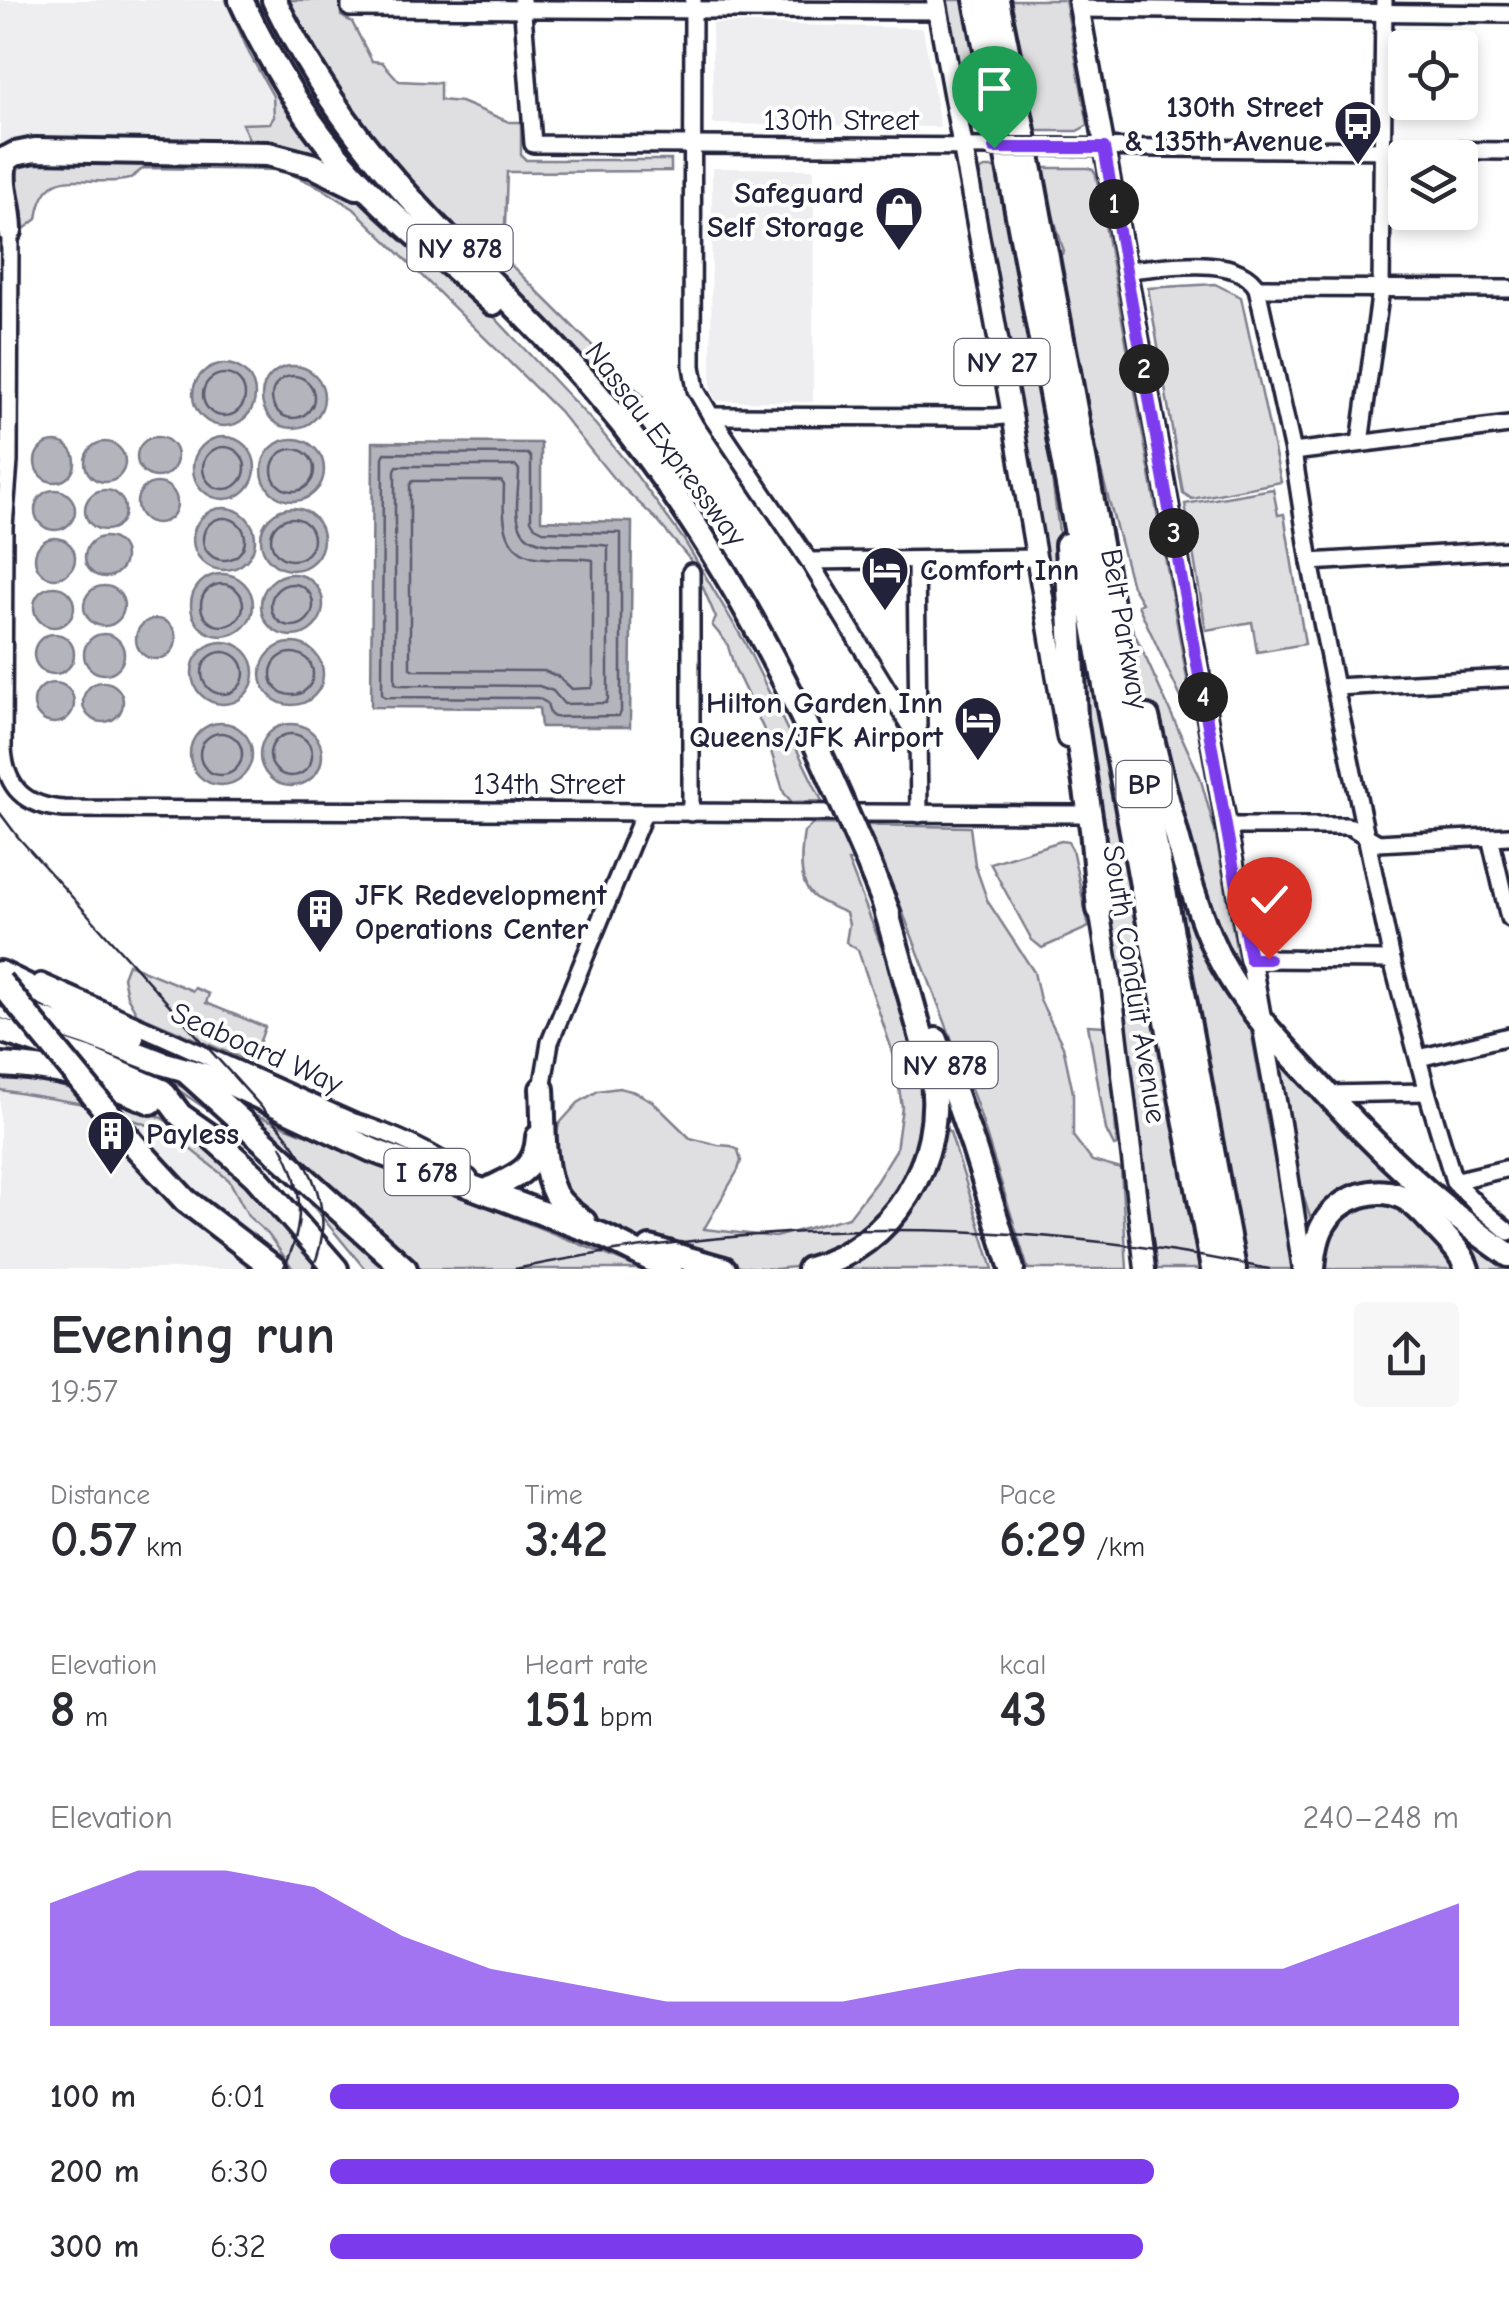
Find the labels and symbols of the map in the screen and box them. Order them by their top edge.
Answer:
pin [952,46,1037,149]
place label: 130th Street & 135th Avenue [1125,90,1324,159]
bus stop icon: 130th Street & 135th Avenue [1332,98,1384,166]
street label: 130th Street [763,103,920,138]
place label: Safeguard Self Storage [707,176,864,245]
pin: 1 [1089,179,1139,229]
shop icon: Safeguard Self Storage [873,184,925,252]
road number: NY 878 [408,225,512,271]
street label: Nassau Expressway [577,335,754,554]
road number: NY 27 [954,339,1050,385]
pin: 2 [1119,344,1169,394]
pin: 3 [1149,508,1199,558]
hotel icon: Comfort Inn [859,544,911,612]
street label: Belt Parkway [1093,546,1156,713]
place label: Comfort Inn [920,553,1079,588]
pin: 4 [1178,672,1228,722]
place label: Hilton Garden Inn Queens/JFK Airport [689,686,944,755]
hotel icon: Hilton Garden Inn Queens/JFK Airport [952,694,1004,762]
road number: BP [1116,761,1172,807]
street label: 134th Street [473,767,626,802]
street label: South Conduit Avenue [1095,842,1174,1126]
pin [1227,857,1312,960]
place label: JFK Redevelopment Operations Center [355,878,608,947]
building icon: JFK Redevelopment Operations Center [294,886,346,954]
street label: Seaboard Way [166,995,349,1102]
road number: NY 878 [892,1042,998,1088]
building icon: Payless [85,1108,137,1176]
place label: Payless [146,1117,239,1152]
road number: I 678 [384,1149,470,1195]

